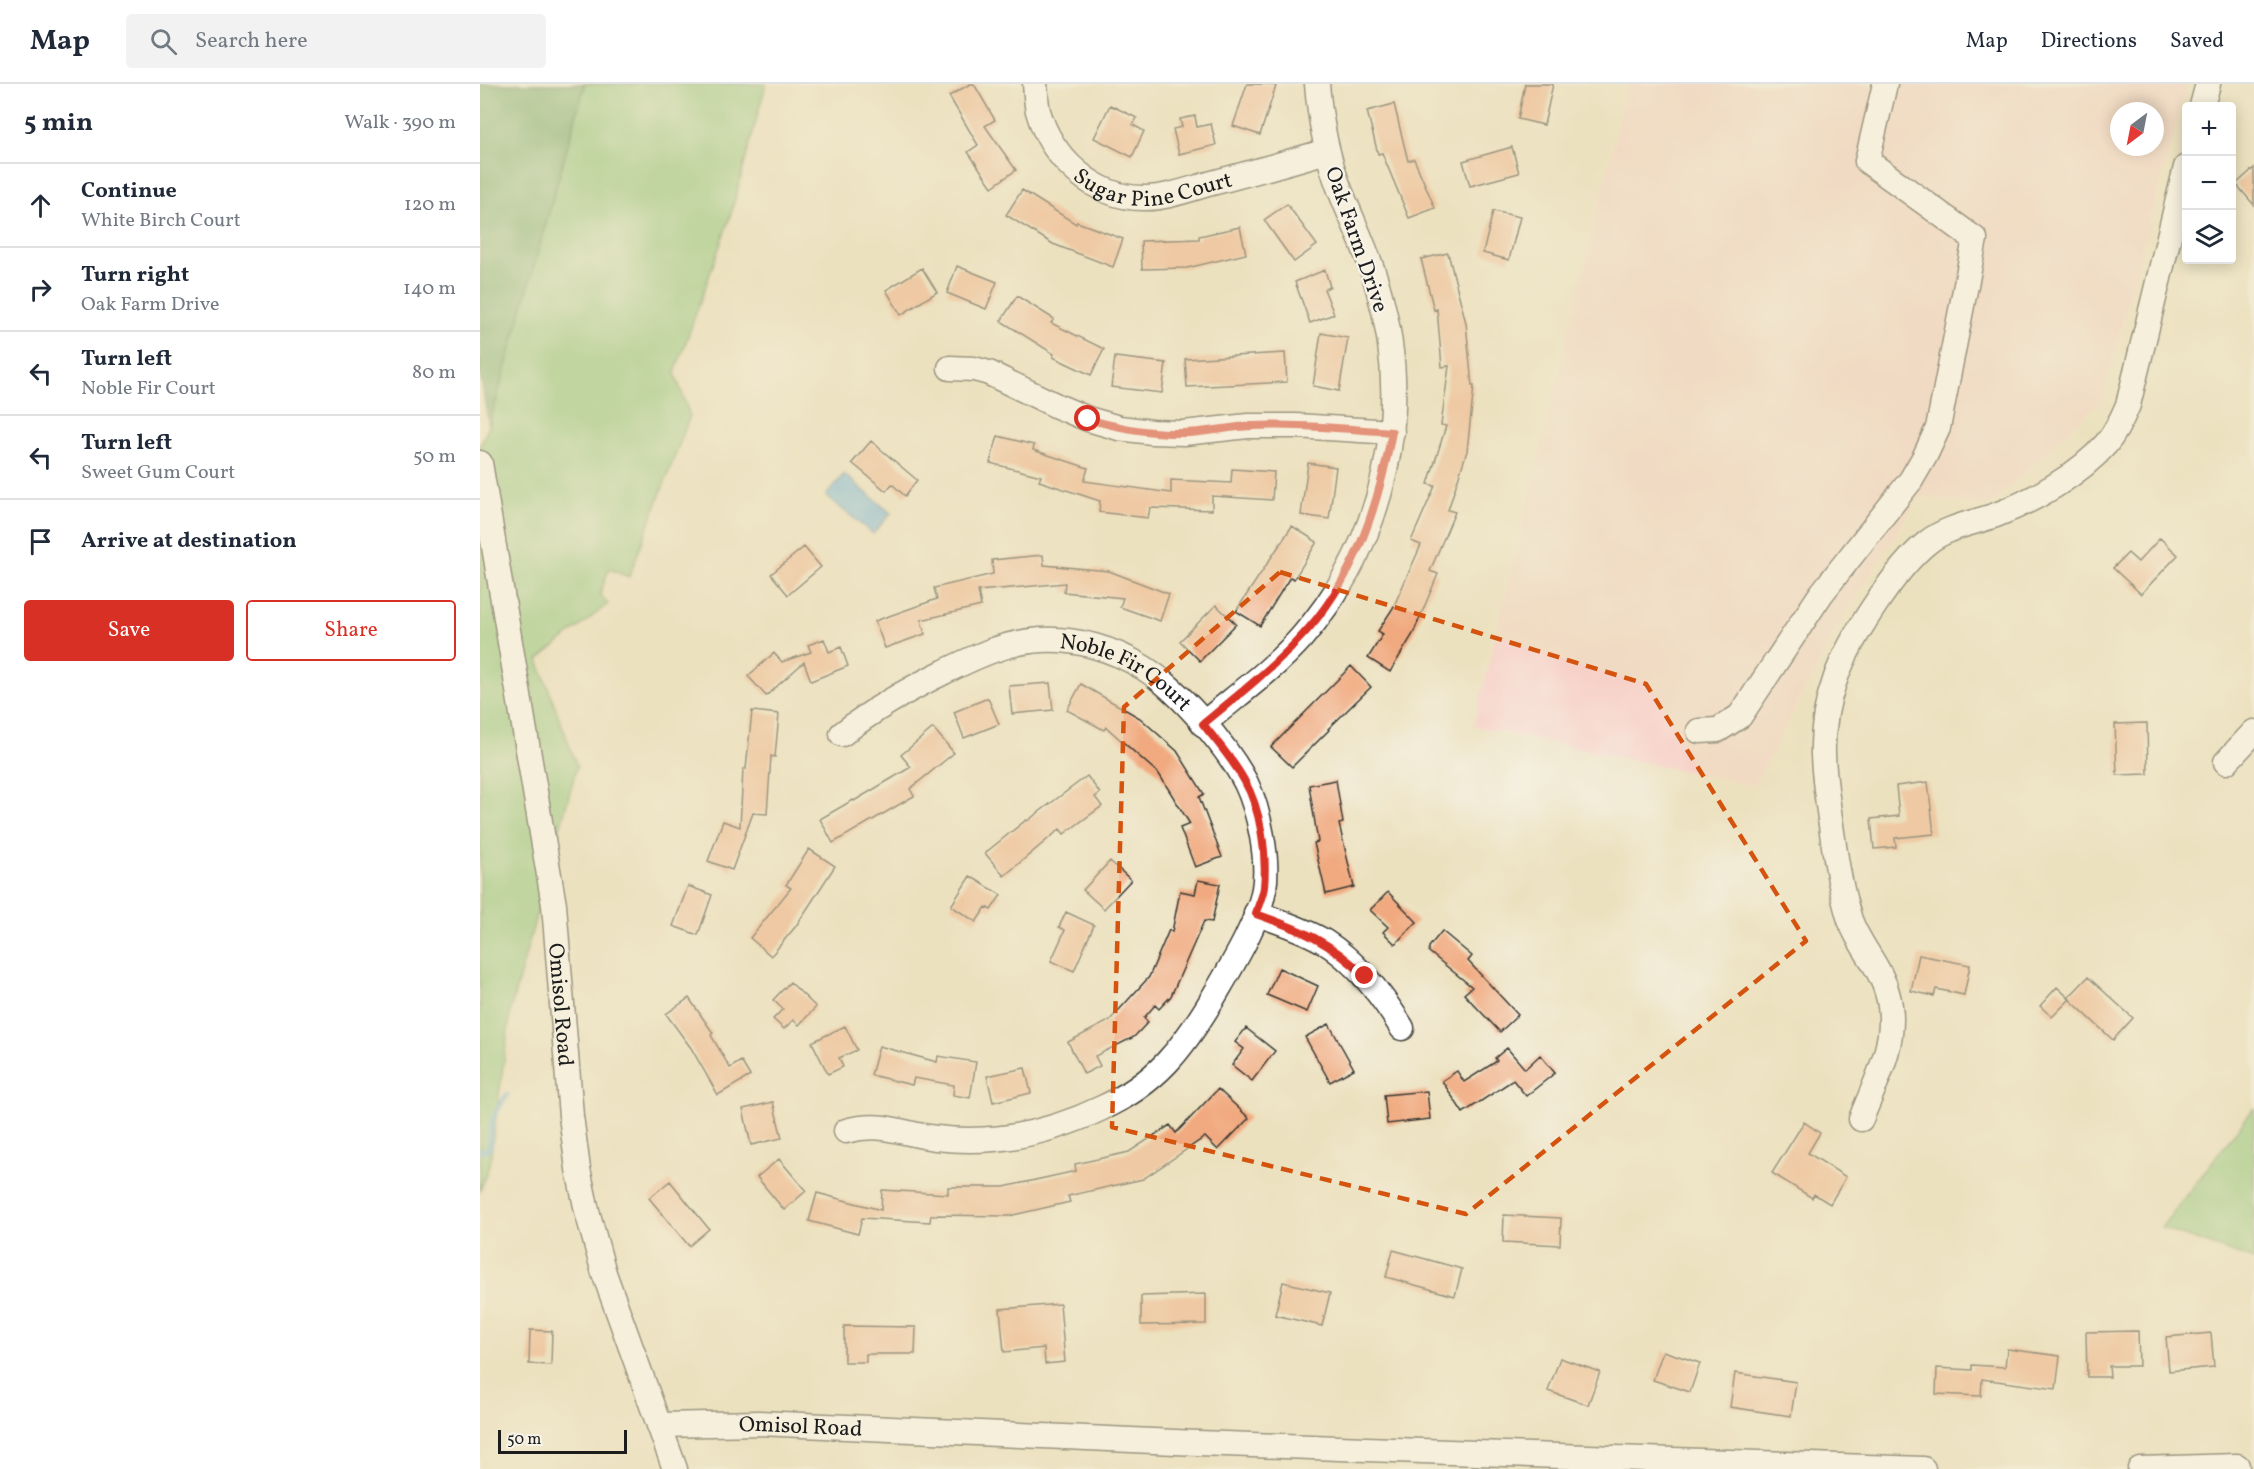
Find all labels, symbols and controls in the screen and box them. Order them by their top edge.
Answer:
search box [126,14,546,68]
text: Map [30,22,90,61]
icon: search [147,25,180,58]
text: Search here [195,26,308,57]
text: Map [1966,27,2008,56]
text: Directions [2041,27,2137,56]
text: Saved [2170,27,2224,56]
north arrow [2110,102,2164,156]
map controls [2182,102,2236,264]
button: + [2182,102,2236,156]
text: 5 min [24,105,93,141]
text: Walk · 390 m [344,109,456,137]
button: − [2182,156,2236,210]
street label: Sugar Pine Court [1066,162,1236,216]
street label: Oak Farm Drive [1316,163,1395,317]
text: Continue [81,176,177,207]
icon: ahead [24,189,57,222]
text: 120 m [404,191,456,219]
text: White Birch Court [81,207,241,235]
button: layers [2182,210,2236,264]
text: Turn right [81,260,189,291]
icon: right [24,273,57,306]
text: 140 m [403,275,456,303]
text: Oak Farm Drive [81,291,220,319]
text: Turn left [81,344,172,375]
icon: left [24,357,57,390]
text: 80 m [412,359,456,387]
text: Noble Fir Court [81,375,216,403]
route start [1074,405,1100,431]
text: Turn left [81,428,172,459]
icon: left [24,441,57,474]
text: 50 m [413,443,456,471]
text: Sweet Gum Court [81,459,235,487]
icon: arrive [24,525,57,558]
text: Arrive at destination [81,526,297,557]
button: Save [24,600,234,661]
button: Share [246,600,456,661]
street label: Noble Fir Court [1058,627,1198,719]
street label: Omisol Road [539,942,580,1068]
route end [1351,962,1377,988]
street label: Omisol Road [739,1410,863,1446]
scale bar [498,1427,627,1454]
text: 50 m [507,1429,541,1451]

